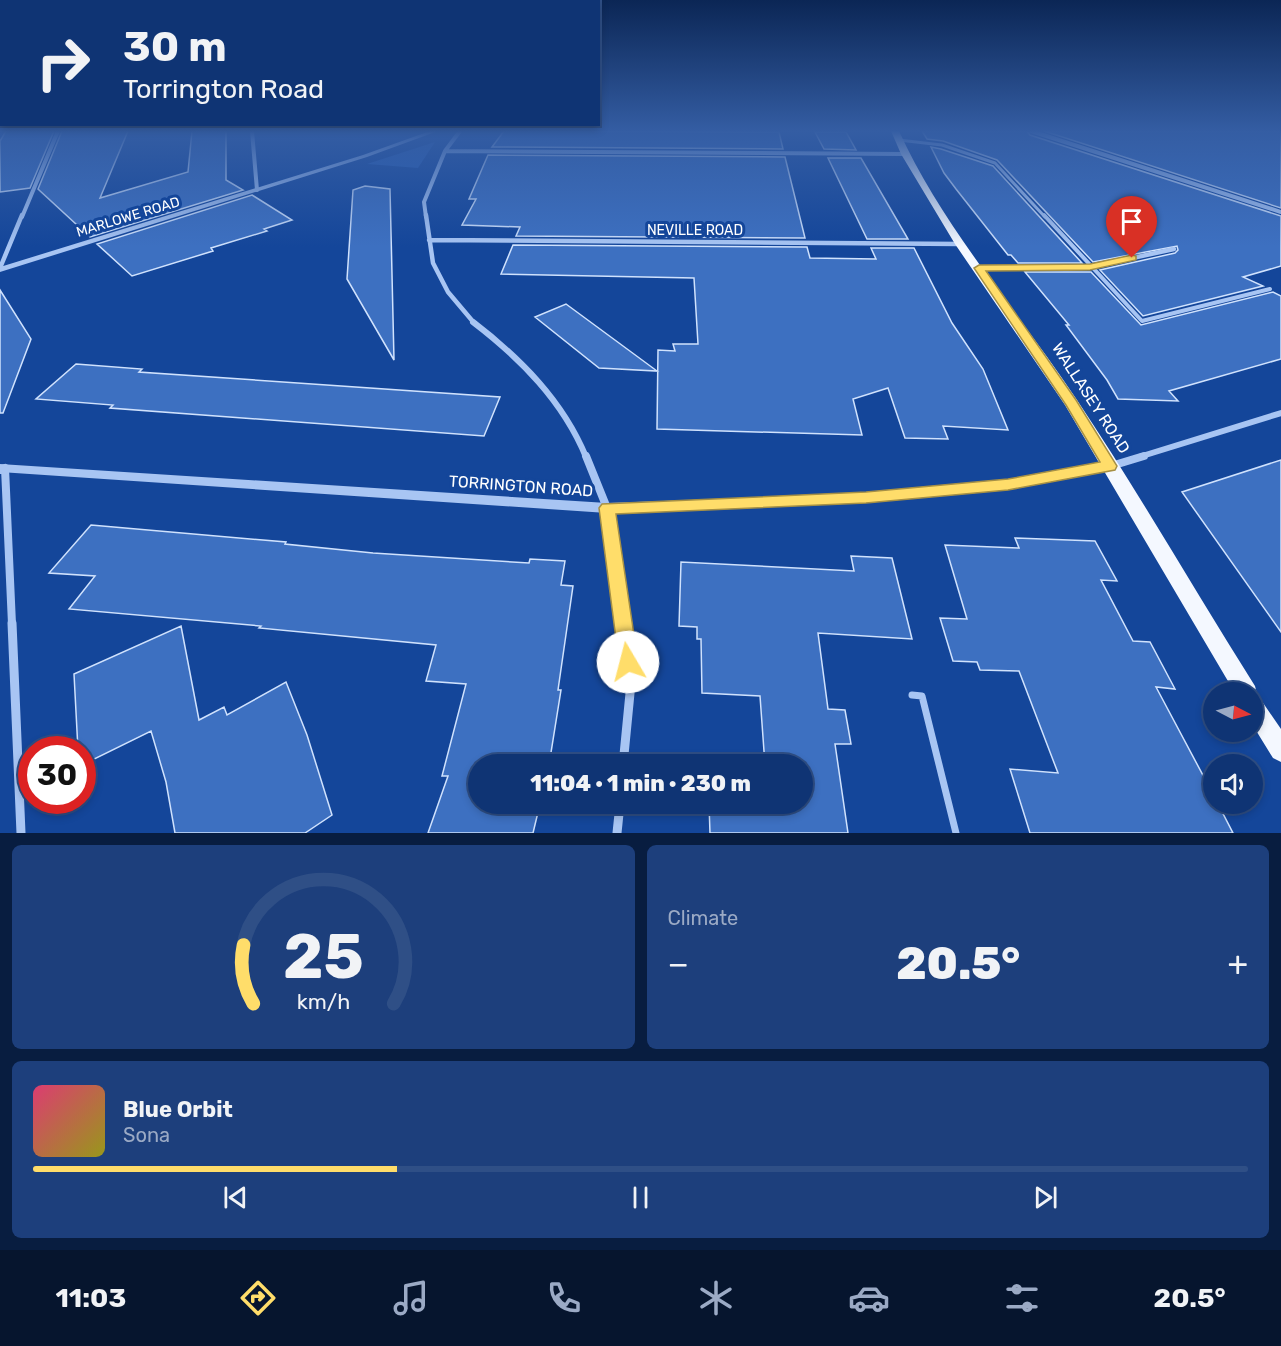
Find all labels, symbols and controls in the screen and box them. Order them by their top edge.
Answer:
text: 30 m [123,22,227,72]
icon: right [24,24,102,102]
text: Torrington Road [123,73,324,105]
street label: MARLOWE ROAD [74,193,182,241]
pin [1106,196,1157,258]
icon: arrive [1115,205,1148,238]
street label: NEVILLE ROAD [647,222,743,239]
street label: WALLASEY ROAD [1048,339,1134,457]
street label: TORRINGTON ROAD [448,471,594,501]
position arrow [596,630,660,694]
north arrow [1203,682,1263,742]
map controls [1203,682,1263,814]
speed limit sign: 30 [18,736,96,814]
button: sound [1203,754,1263,814]
text: 11:04 · 1 min · 230 m [530,770,751,797]
text: Climate [668,906,738,930]
text: 25 [283,920,364,994]
text: 20.5° [896,937,1020,990]
text: − [668,944,689,983]
text: + [1227,944,1248,983]
text: km/h [296,989,350,1014]
text: Blue Orbit [123,1096,233,1123]
text: Sona [123,1123,170,1147]
icon: previous [219,1181,252,1214]
icon: pause [624,1181,657,1214]
icon: next [1029,1181,1062,1214]
icon: directions [237,1277,279,1319]
icon: music [390,1277,432,1319]
icon: phone [543,1277,585,1319]
icon: climate [695,1277,737,1319]
icon: car [848,1277,890,1319]
icon: filters [1001,1277,1043,1319]
text: 11:03 [55,1282,126,1314]
text: 20.5° [1154,1282,1226,1314]

